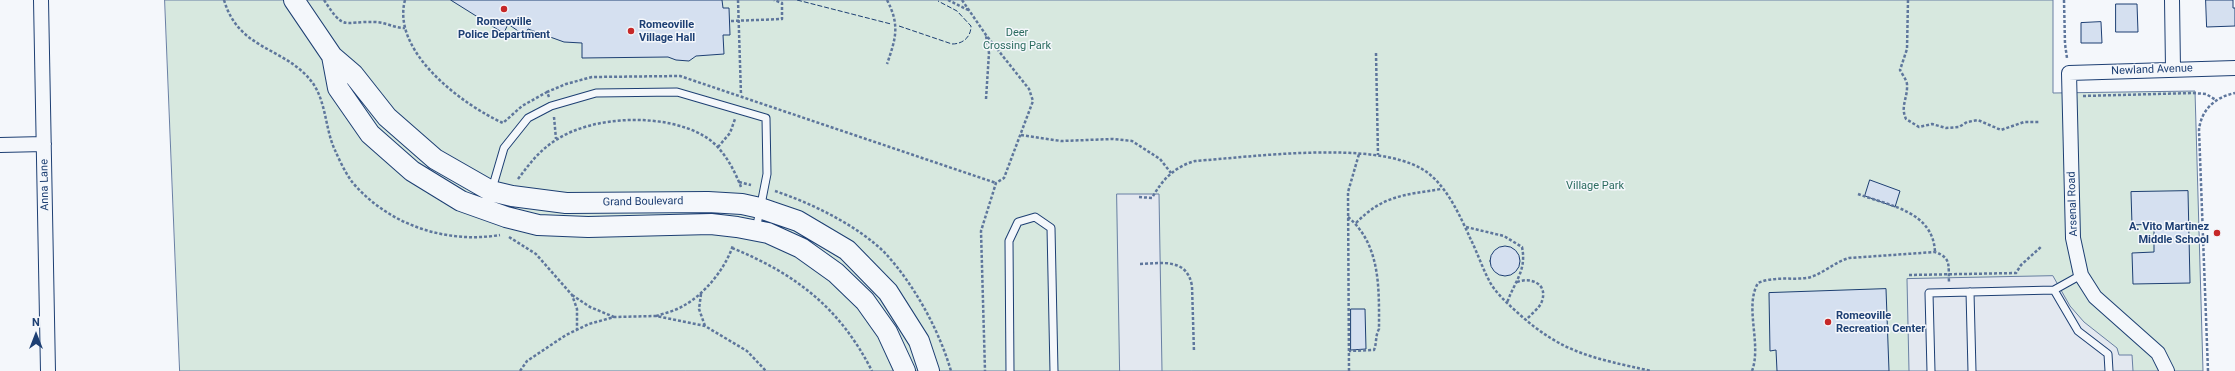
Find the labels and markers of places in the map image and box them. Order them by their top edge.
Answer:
marker: Romeoville Police Department [499,4,509,14]
place label: Romeoville Police Department [458,15,550,41]
place label: Romeoville Village Hall [639,18,695,44]
marker: Romeoville Village Hall [626,26,636,36]
place label: A. Vito Martinez Middle School [2129,220,2209,246]
marker: A. Vito Martinez Middle School [2212,228,2222,238]
place label: Romeoville Recreation Center [1836,309,1925,335]
marker: Romeoville Recreation Center [1823,317,1833,327]

